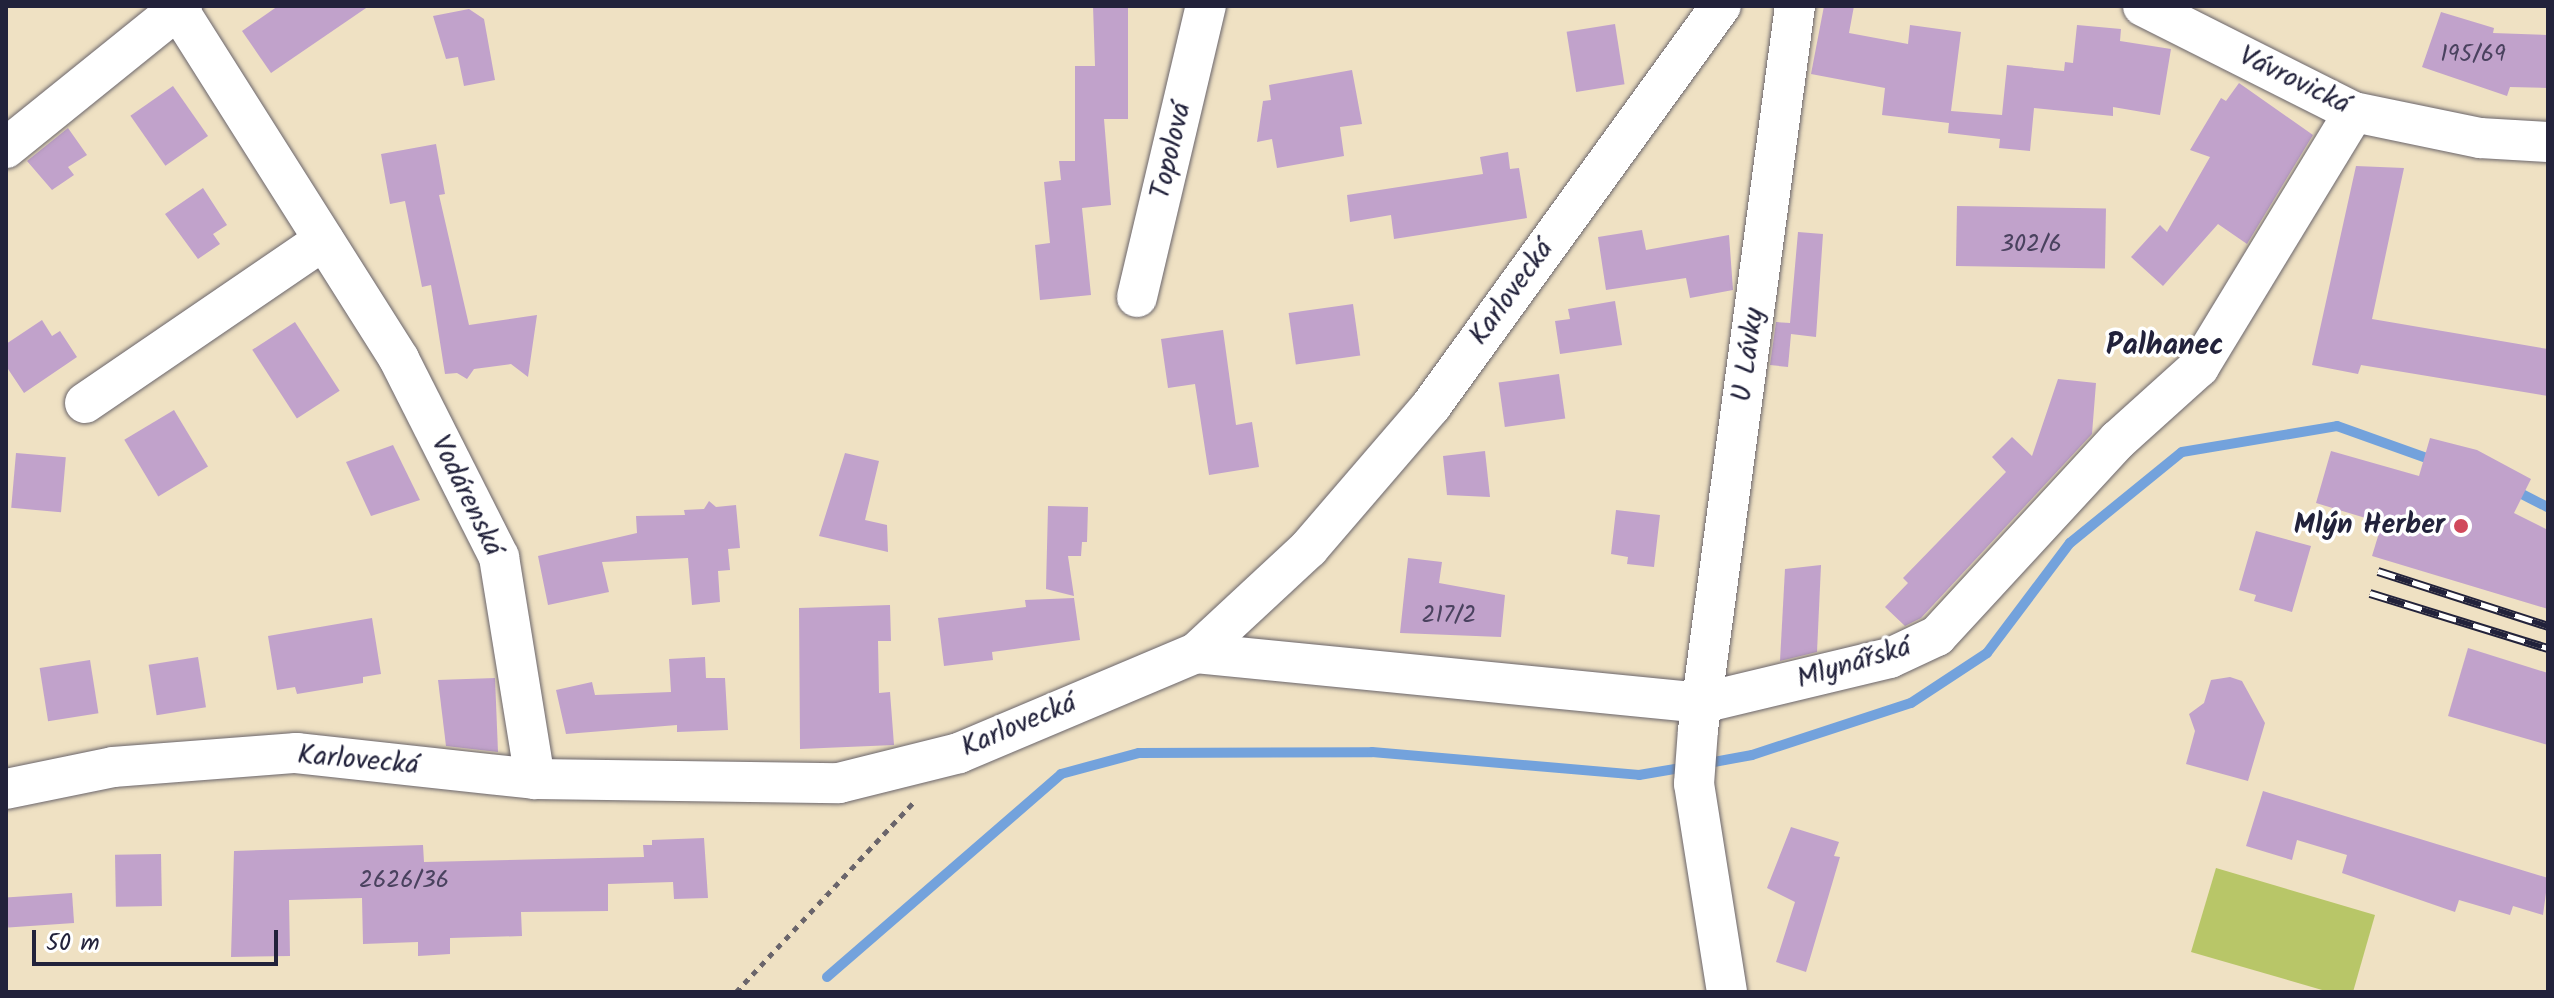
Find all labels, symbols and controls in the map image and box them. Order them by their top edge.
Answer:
street label: Vávrovická [2233,40,2355,122]
house number: 195/69 [2440,41,2506,69]
street label: Topolová [1145,99,1199,203]
house number: 302/6 [2000,231,2062,259]
street label: Karlovecká [1463,234,1561,352]
street label: U Lávky [1726,306,1772,404]
district label: Palhanec [2106,328,2224,364]
street label: Vodárenská [422,430,510,562]
place label: Mlýn Herber [2294,509,2445,543]
marker: Mlýn Herber [2452,517,2470,535]
house number: 217/2 [1422,602,1476,630]
street label: Mlynářská [1793,631,1915,697]
street label: Karlovecká [956,687,1082,765]
street label: Karlovecká [296,739,420,783]
house number: 2626/36 [359,867,449,895]
scale bar [36,914,282,964]
text: 50 m [46,924,100,963]

